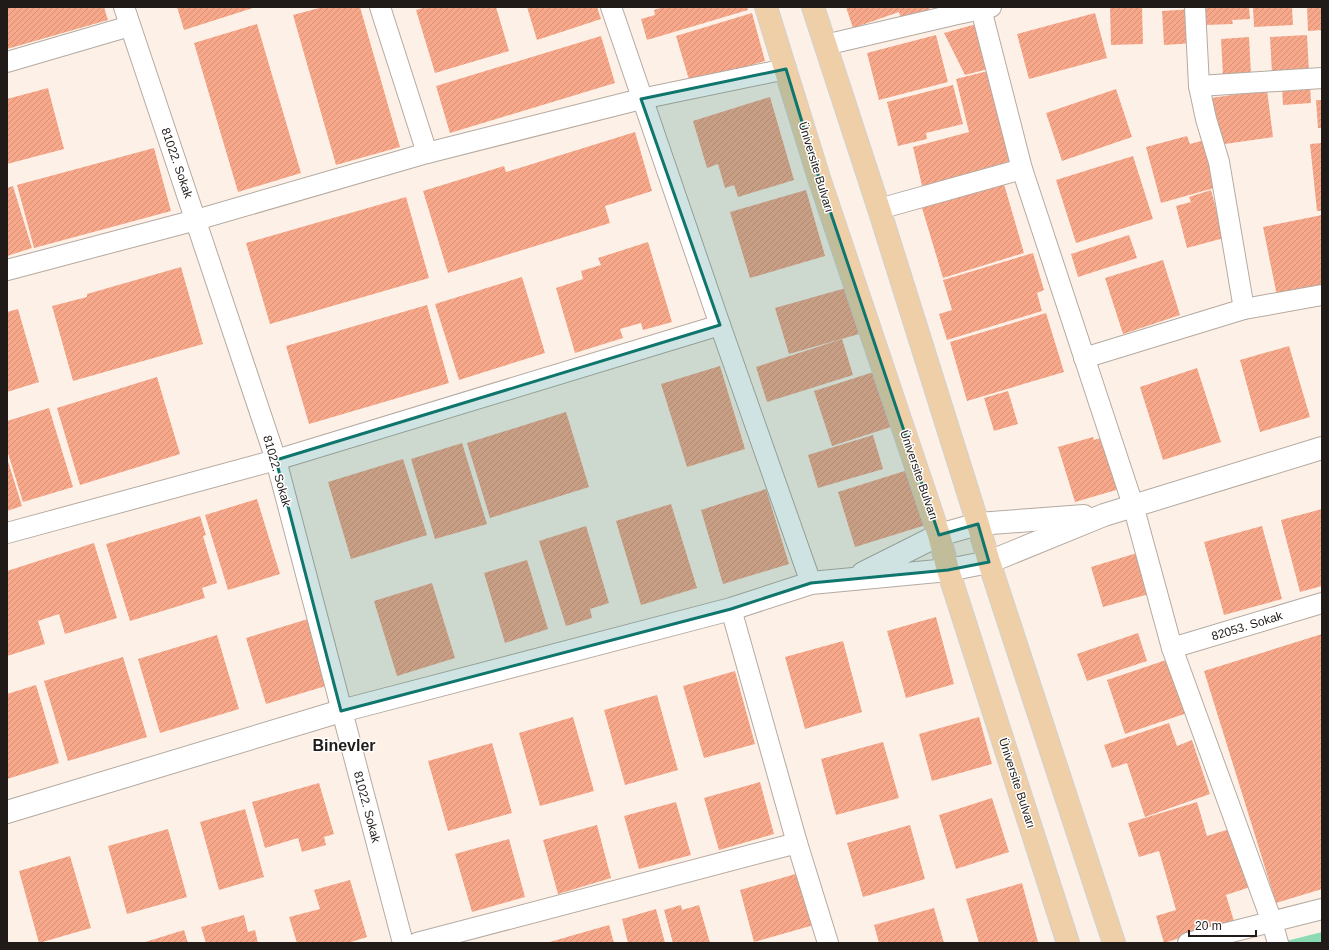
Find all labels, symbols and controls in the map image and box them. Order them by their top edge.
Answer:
street label: Üniversite Bulvarı [796,120,836,214]
street label: 81022. Sokak [158,126,196,201]
street label: Üniversite Bulvarı [897,428,941,522]
street label: 81022. Sokak [260,434,294,509]
street label: 82053. Sokak [1210,608,1285,643]
street label: Üniversite Bulvarı [996,736,1038,830]
district label: Binevler [312,737,376,754]
street label: 81022. Sokak [351,770,384,845]
scale bar [1189,912,1256,938]
text: 20 m [1195,919,1222,933]

